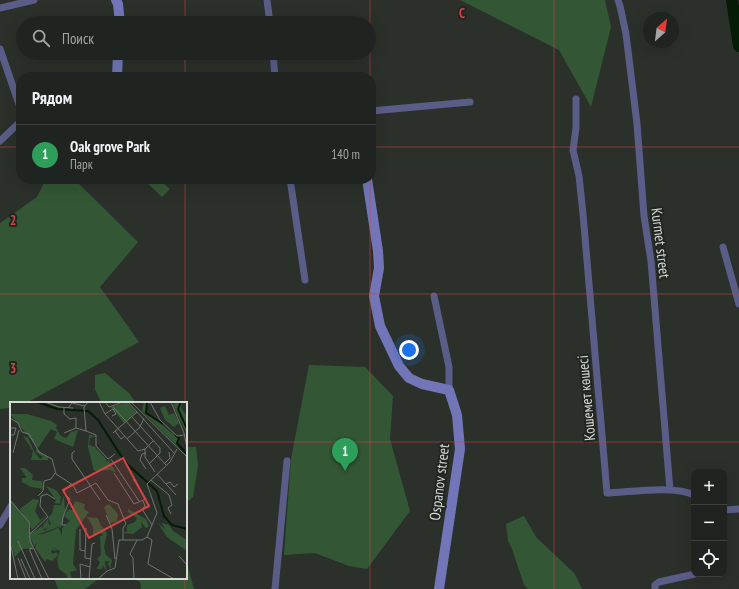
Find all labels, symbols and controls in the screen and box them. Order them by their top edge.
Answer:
text: C [459,5,465,22]
north arrow [643,12,679,48]
search box [16,16,376,60]
icon: search [30,27,52,49]
text: Поиск [62,29,94,48]
text: Рядом [32,87,72,109]
text: Oak grove Park [70,137,150,156]
text: 1 [42,146,48,163]
text: 140 m [331,146,360,163]
text: Парк [70,156,93,173]
street label: Kurmet street [647,207,675,279]
text: 2 [10,212,16,229]
your location [399,340,419,360]
street label: Кошемет көшесі [573,355,599,441]
text: 3 [10,360,16,377]
inset map [10,402,187,579]
pin: 1 [332,438,358,471]
street label: Ospanov street [425,443,453,521]
map controls [691,469,727,577]
button: + [691,469,727,505]
button: − [691,505,727,541]
button: locate [691,541,727,577]

